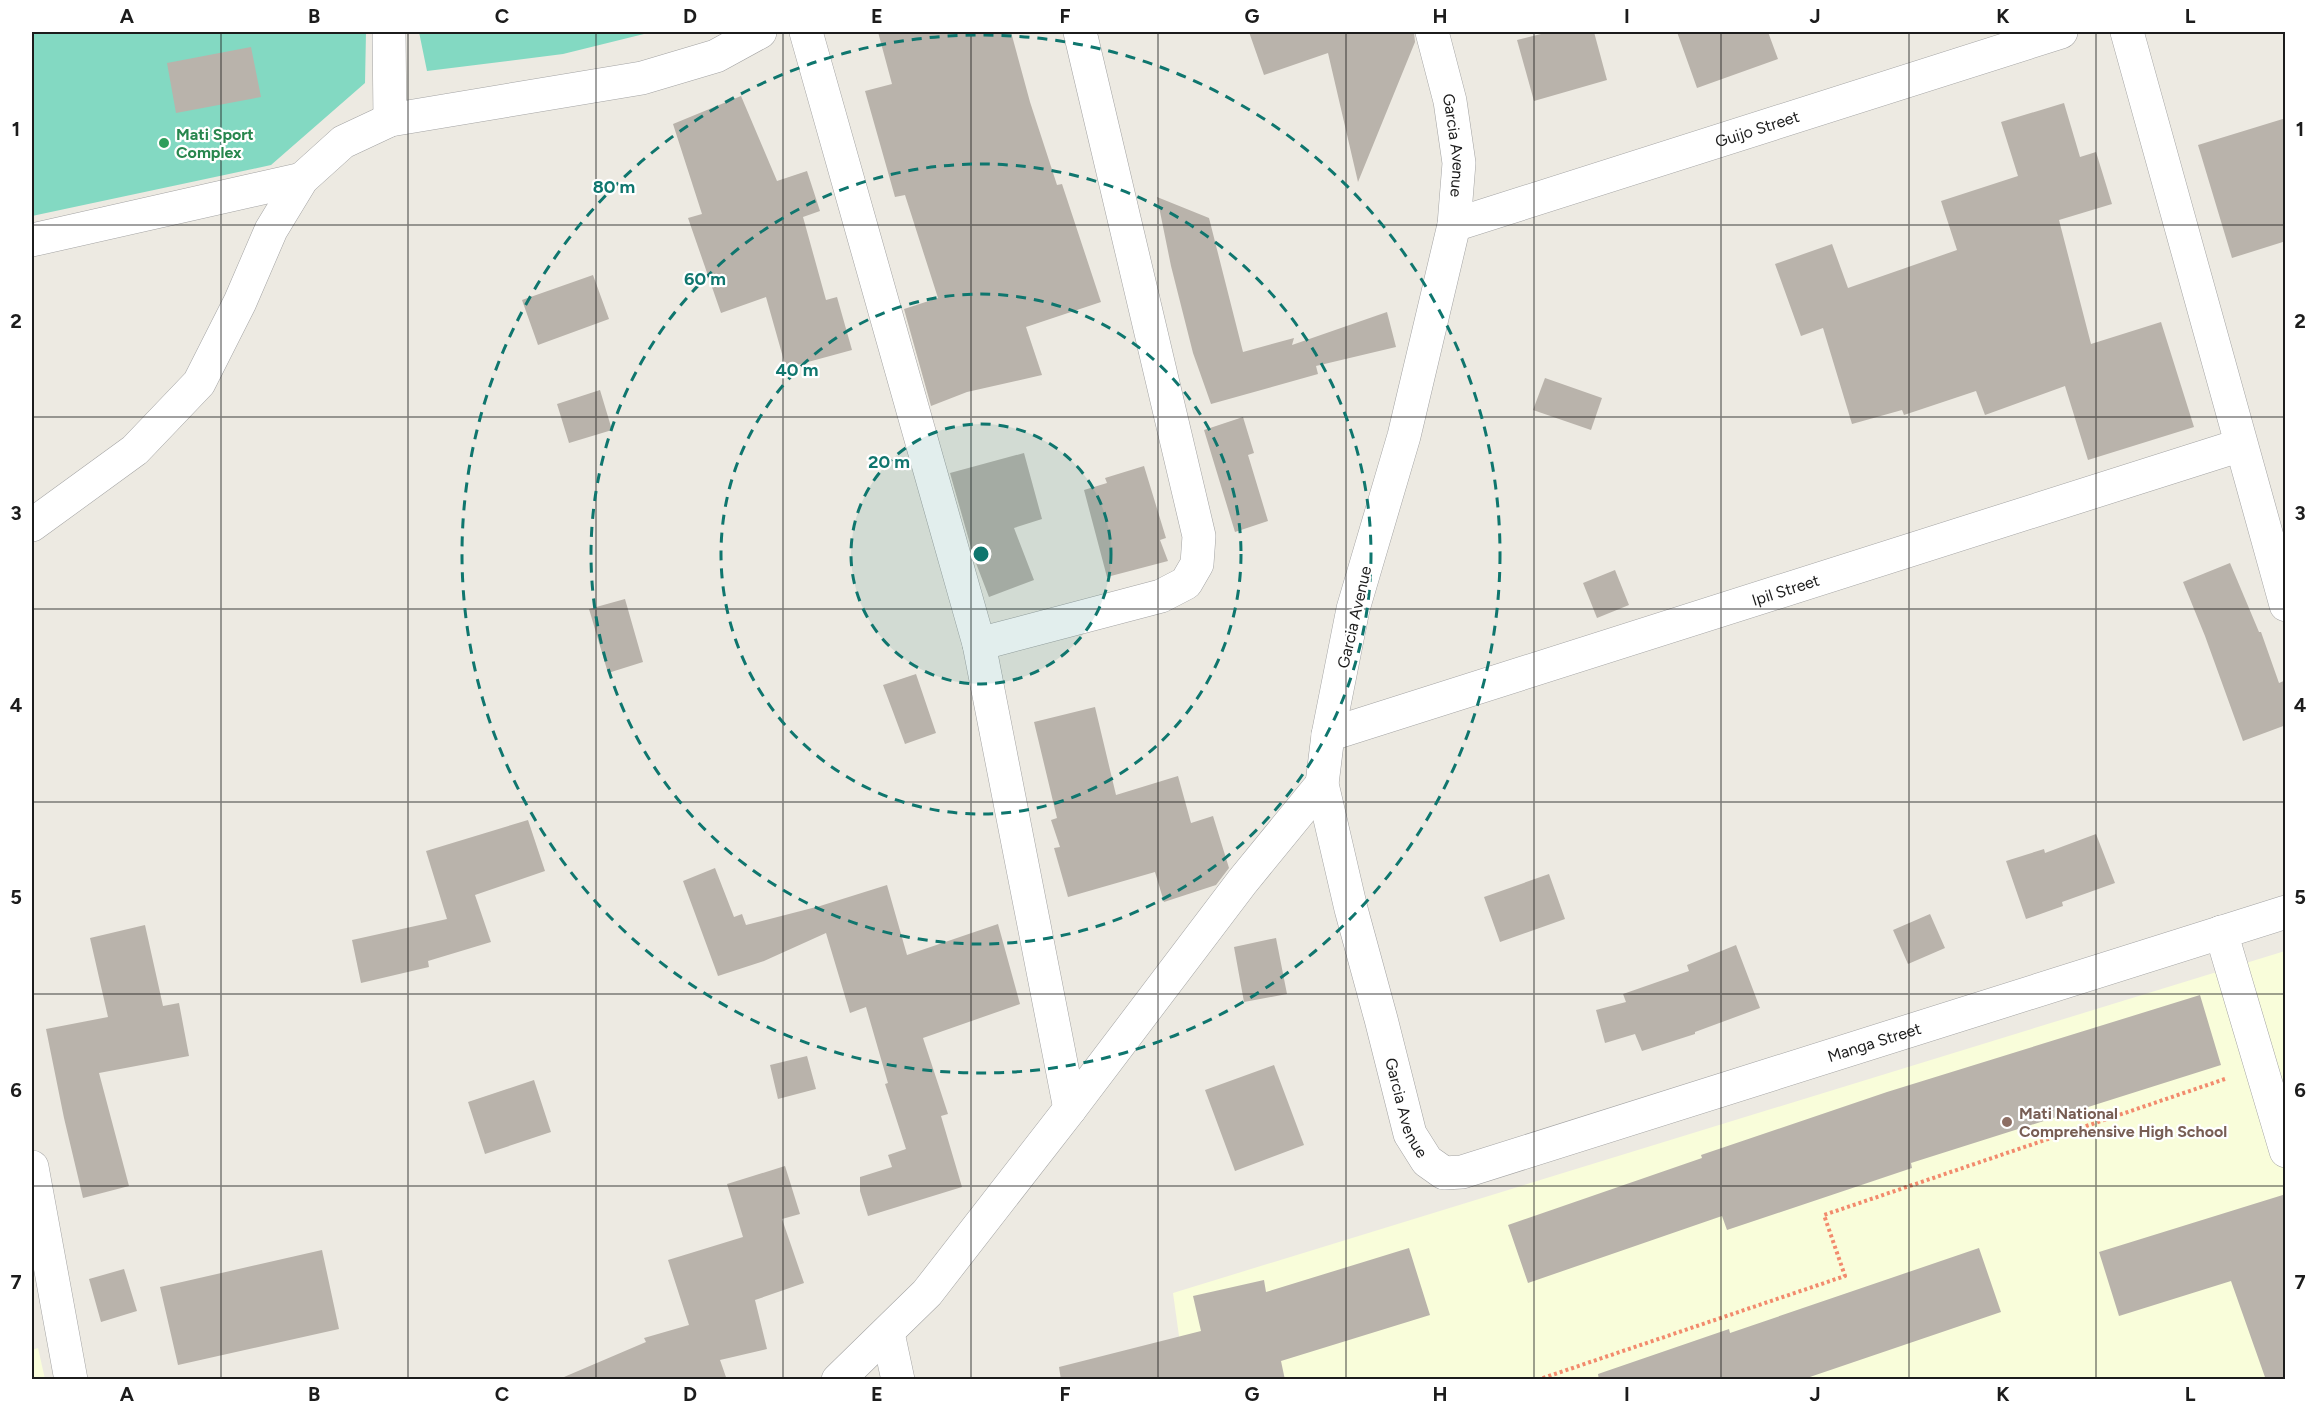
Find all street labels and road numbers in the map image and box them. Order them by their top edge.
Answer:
street label: Garcia Avenue [1438,91,1468,198]
street label: Guijo Street [1713,107,1802,151]
street label: Garcia Avenue [1333,564,1376,670]
street label: Ipil Street [1749,571,1822,610]
street label: Manga Street [1825,1019,1923,1066]
street label: Garcia Avenue [1381,1056,1432,1162]

